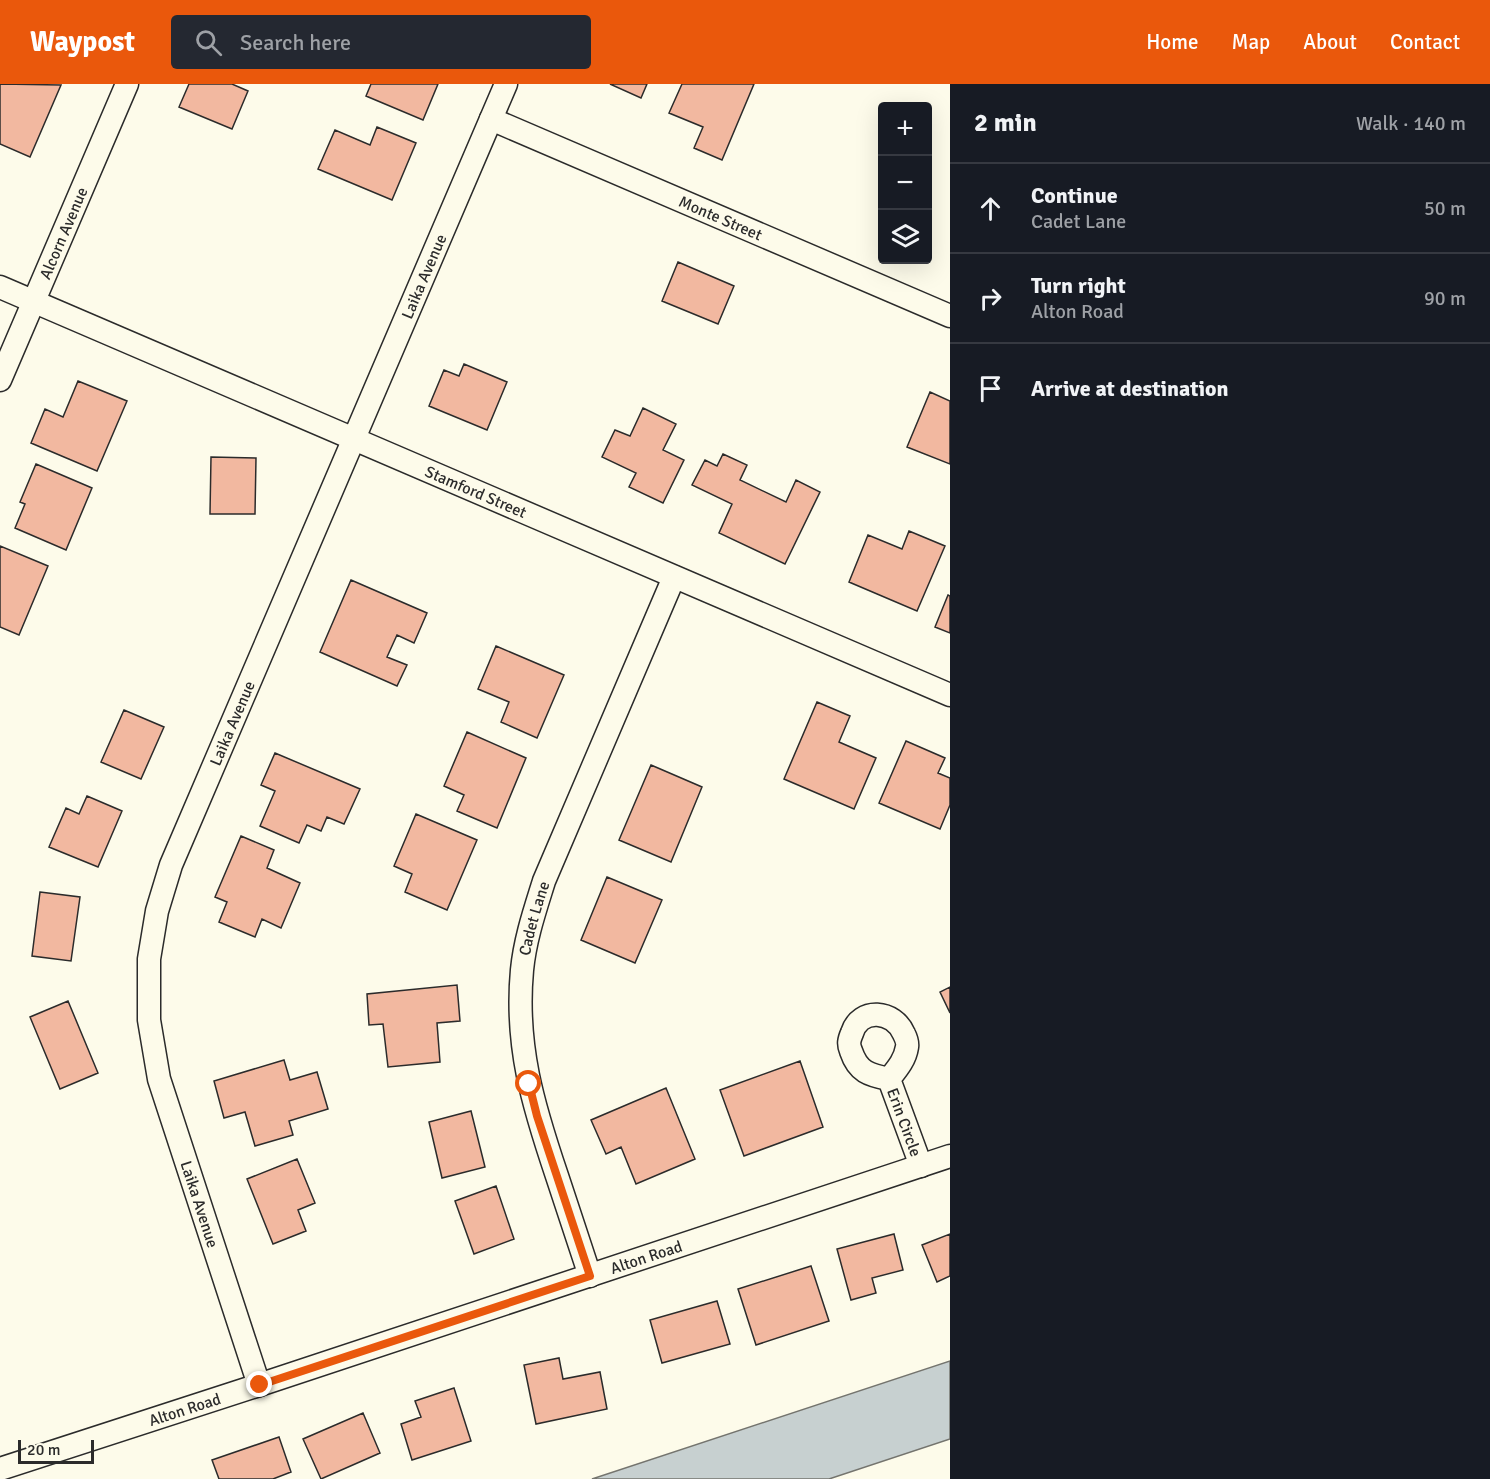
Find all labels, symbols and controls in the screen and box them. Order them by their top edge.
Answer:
search box [171,15,591,69]
text: Waypost [30,25,135,59]
icon: search [192,26,225,59]
text: Search here [240,29,351,56]
text: Home [1146,29,1199,55]
text: Map [1232,29,1270,55]
text: About [1303,29,1357,55]
text: Contact [1390,29,1460,55]
map controls [878,102,932,264]
button: + [878,102,932,156]
text: 2 min [974,107,1037,139]
text: Walk · 140 m [1356,111,1466,136]
button: − [878,156,932,210]
text: Continue [1031,182,1118,209]
street label: Alcorn Avenue [35,184,93,282]
street label: Monte Street [676,192,765,245]
icon: ahead [974,192,1007,225]
text: 50 m [1424,196,1466,221]
text: Cadet Lane [1031,209,1126,234]
button: layers [878,210,932,264]
street label: Laika Avenue [397,231,451,322]
text: Turn right [1031,272,1126,299]
icon: right [974,282,1007,315]
text: 90 m [1424,286,1466,311]
text: Alton Road [1031,299,1124,324]
icon: arrive [974,372,1007,405]
text: Arrive at destination [1031,375,1228,402]
street label: Stamford Street [422,462,530,523]
street label: Laika Avenue [206,678,260,769]
street label: Cadet Lane [515,879,554,957]
route start [515,1070,541,1096]
street label: Erin Circle [882,1085,926,1159]
street label: Laika Avenue [176,1158,223,1250]
street label: Alton Road [608,1236,685,1279]
route end [246,1371,272,1397]
street label: Alton Road [146,1389,223,1431]
scale bar [18,1437,94,1464]
text: 20 m [27,1440,61,1460]

